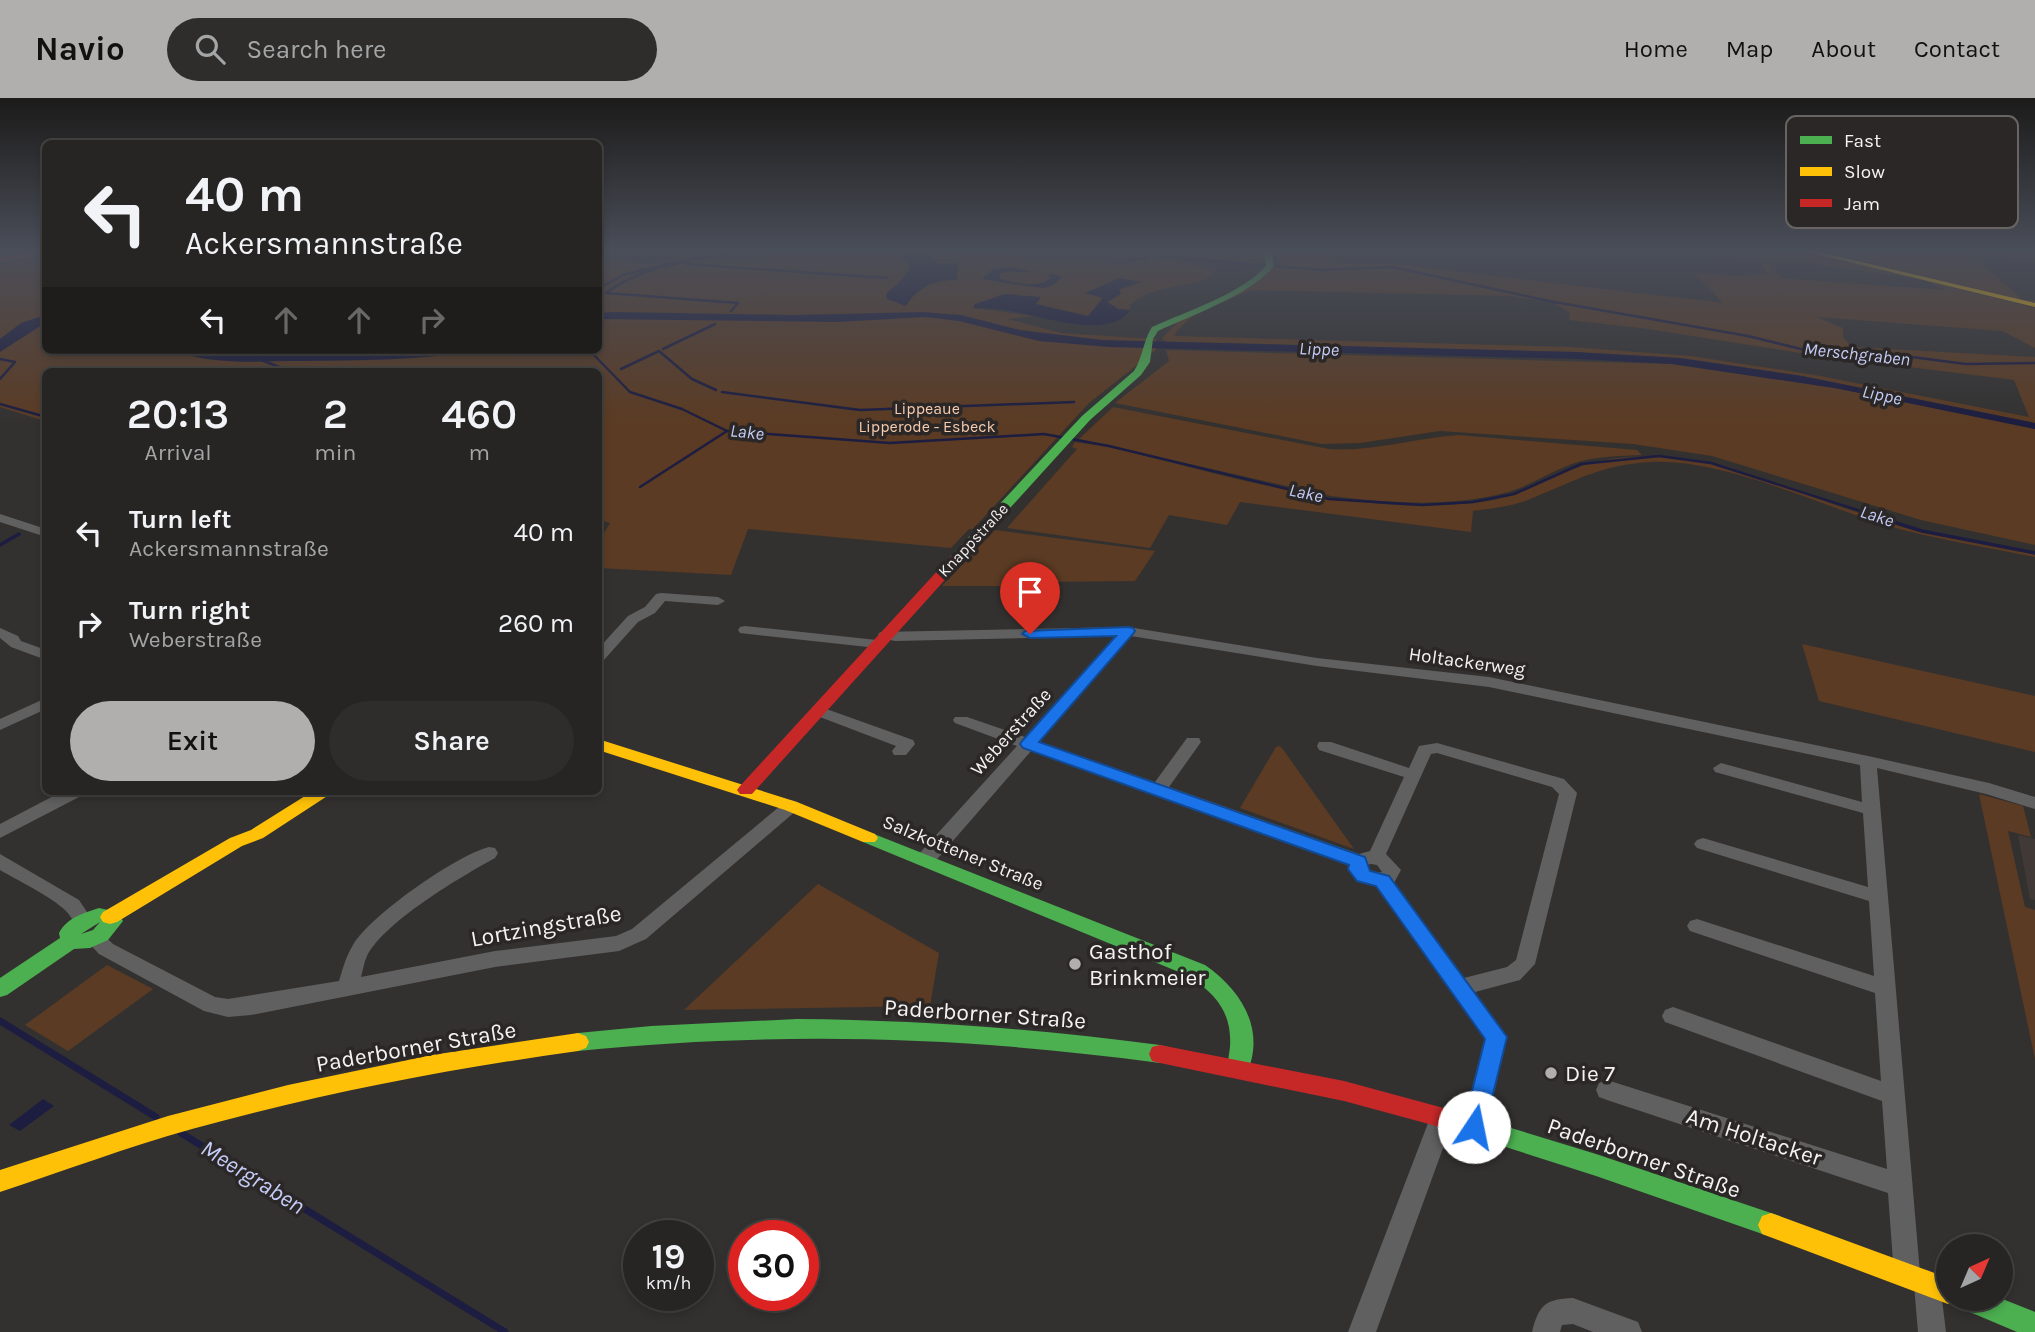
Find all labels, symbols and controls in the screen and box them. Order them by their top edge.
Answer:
search box [167,18,657,81]
text: Navio [35,30,125,68]
icon: search [191,30,229,68]
text: Search here [247,34,386,65]
text: Home [1624,35,1688,63]
text: Map [1726,35,1773,63]
text: About [1811,35,1876,63]
text: Contact [1914,35,2000,63]
legend [1786,116,2018,228]
text: Fast [1844,130,1881,152]
text: Slow [1844,161,1885,183]
text: 40 m [185,166,304,223]
icon: left [70,168,161,259]
text: Jam [1844,193,1880,215]
text: Ackersmannstraße [185,225,463,262]
icon: left [194,301,232,339]
icon: ahead [267,301,305,339]
icon: ahead [340,301,378,339]
icon: right [413,301,451,339]
water label: Lippe [1299,337,1339,361]
water label: Merschgraben [1803,337,1911,371]
water label: Lippe [1860,380,1904,410]
text: 20:13 [127,389,229,439]
text: 2 [323,389,348,439]
text: 460 [441,389,517,439]
park label: Lippeaue Lipperode - Esbeck [859,399,995,436]
water label: Lake [729,419,765,445]
text: Arrival [144,439,212,466]
text: min [314,439,357,466]
text: m [468,439,490,466]
water label: Lake [1287,479,1325,507]
street label: Knappstraße [934,499,1012,581]
water label: Lake [1857,500,1897,532]
text: Turn left [129,504,231,535]
icon: left [70,514,108,552]
text: 40 m [514,517,574,548]
text: Ackersmannstraße [129,535,329,562]
pin [1000,562,1060,634]
icon: arrive [1011,573,1049,611]
text: Turn right [129,595,250,626]
icon: right [70,605,108,643]
text: 260 m [498,608,574,639]
text: Weberstraße [129,626,262,653]
street label: Holtackerweg [1407,643,1527,681]
street label: Weberstraße [966,684,1056,780]
button: Exit [70,701,315,781]
button: Share [329,701,574,781]
street label: Salzkottener Straße [879,811,1047,895]
street label: Lortzingstraße [469,899,623,953]
place label: Gasthof Brinkmeier [1089,938,1206,991]
marker: Gasthof Brinkmeier [1067,956,1083,972]
street label: Paderborner Straße [883,993,1087,1035]
street label: Paderborner Straße [314,1016,518,1078]
place label: Die 7 [1565,1060,1615,1087]
marker: Die 7 [1543,1065,1559,1081]
position arrow [1437,1090,1511,1164]
street label: Am Holtacker [1683,1102,1826,1172]
street label: Paderborner Straße [1544,1112,1744,1204]
water label: Meergraben [196,1134,310,1220]
speed limit sign: 30 [728,1220,819,1311]
north arrow [1936,1234,2012,1311]
map controls [1936,1234,2013,1311]
text: 19 [652,1236,685,1277]
text: km/h [646,1272,691,1294]

